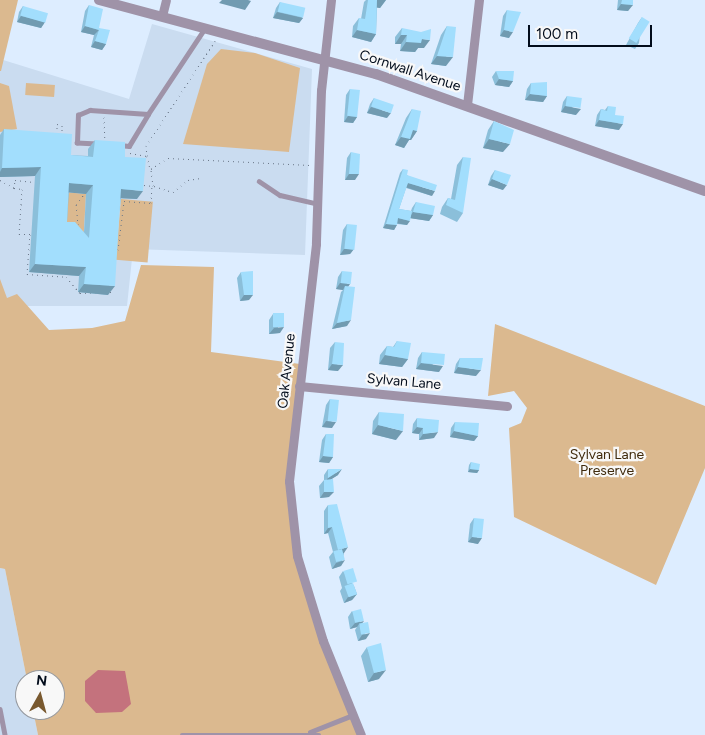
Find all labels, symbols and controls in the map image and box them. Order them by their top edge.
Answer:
scale bar [530,15,654,47]
text: 100 m [536,25,578,43]
street label: Cornwall Avenue [357,47,463,95]
street label: Oak Avenue [275,333,299,409]
street label: Sylvan Lane [366,370,442,394]
park label: Sylvan Lane Preserve [570,447,644,480]
north arrow [15,670,65,720]
text: N [35,672,48,690]

